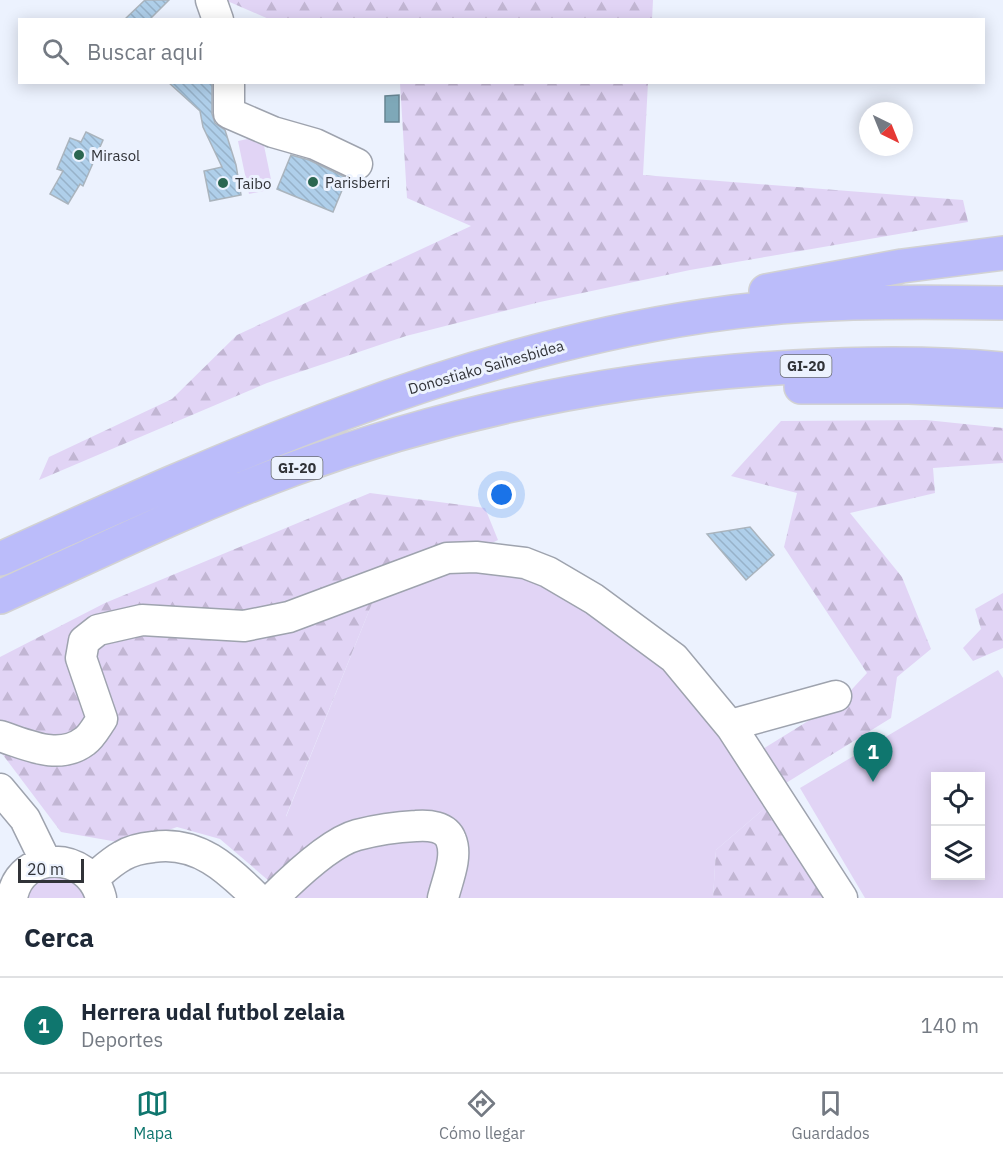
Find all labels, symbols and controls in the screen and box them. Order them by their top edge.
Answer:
search box [18,18,985,84]
icon: search [39,35,72,68]
text: Buscar aquí [87,37,203,66]
north arrow [859,102,913,156]
place label: Mirasol [91,146,140,165]
marker: Mirasol [72,148,86,162]
place label: Parisberri [325,173,390,192]
place label: Taibo [235,174,271,193]
marker: Parisberri [306,175,320,189]
marker: Taibo [216,176,230,190]
street label: Donostiako Saihesbidea [406,336,566,398]
road number: GI-20 [780,355,832,377]
road number: GI-20 [272,457,322,479]
your location [487,480,516,509]
pin: 1 [854,732,892,782]
map controls [931,772,985,880]
button: locate [931,772,985,826]
button: layers [931,826,985,880]
scale bar [18,856,84,884]
text: 20 m [27,859,64,879]
text: Cerca [24,920,94,954]
text: Herrera udal futbol zelaia [81,997,345,1026]
text: 1 [38,1012,50,1039]
text: 140 m [921,1012,979,1039]
text: Deportes [81,1026,163,1053]
tab: Mapa [133,1087,173,1143]
tab: Cómo llegar [439,1087,525,1143]
tab: Guardados [791,1087,870,1143]

